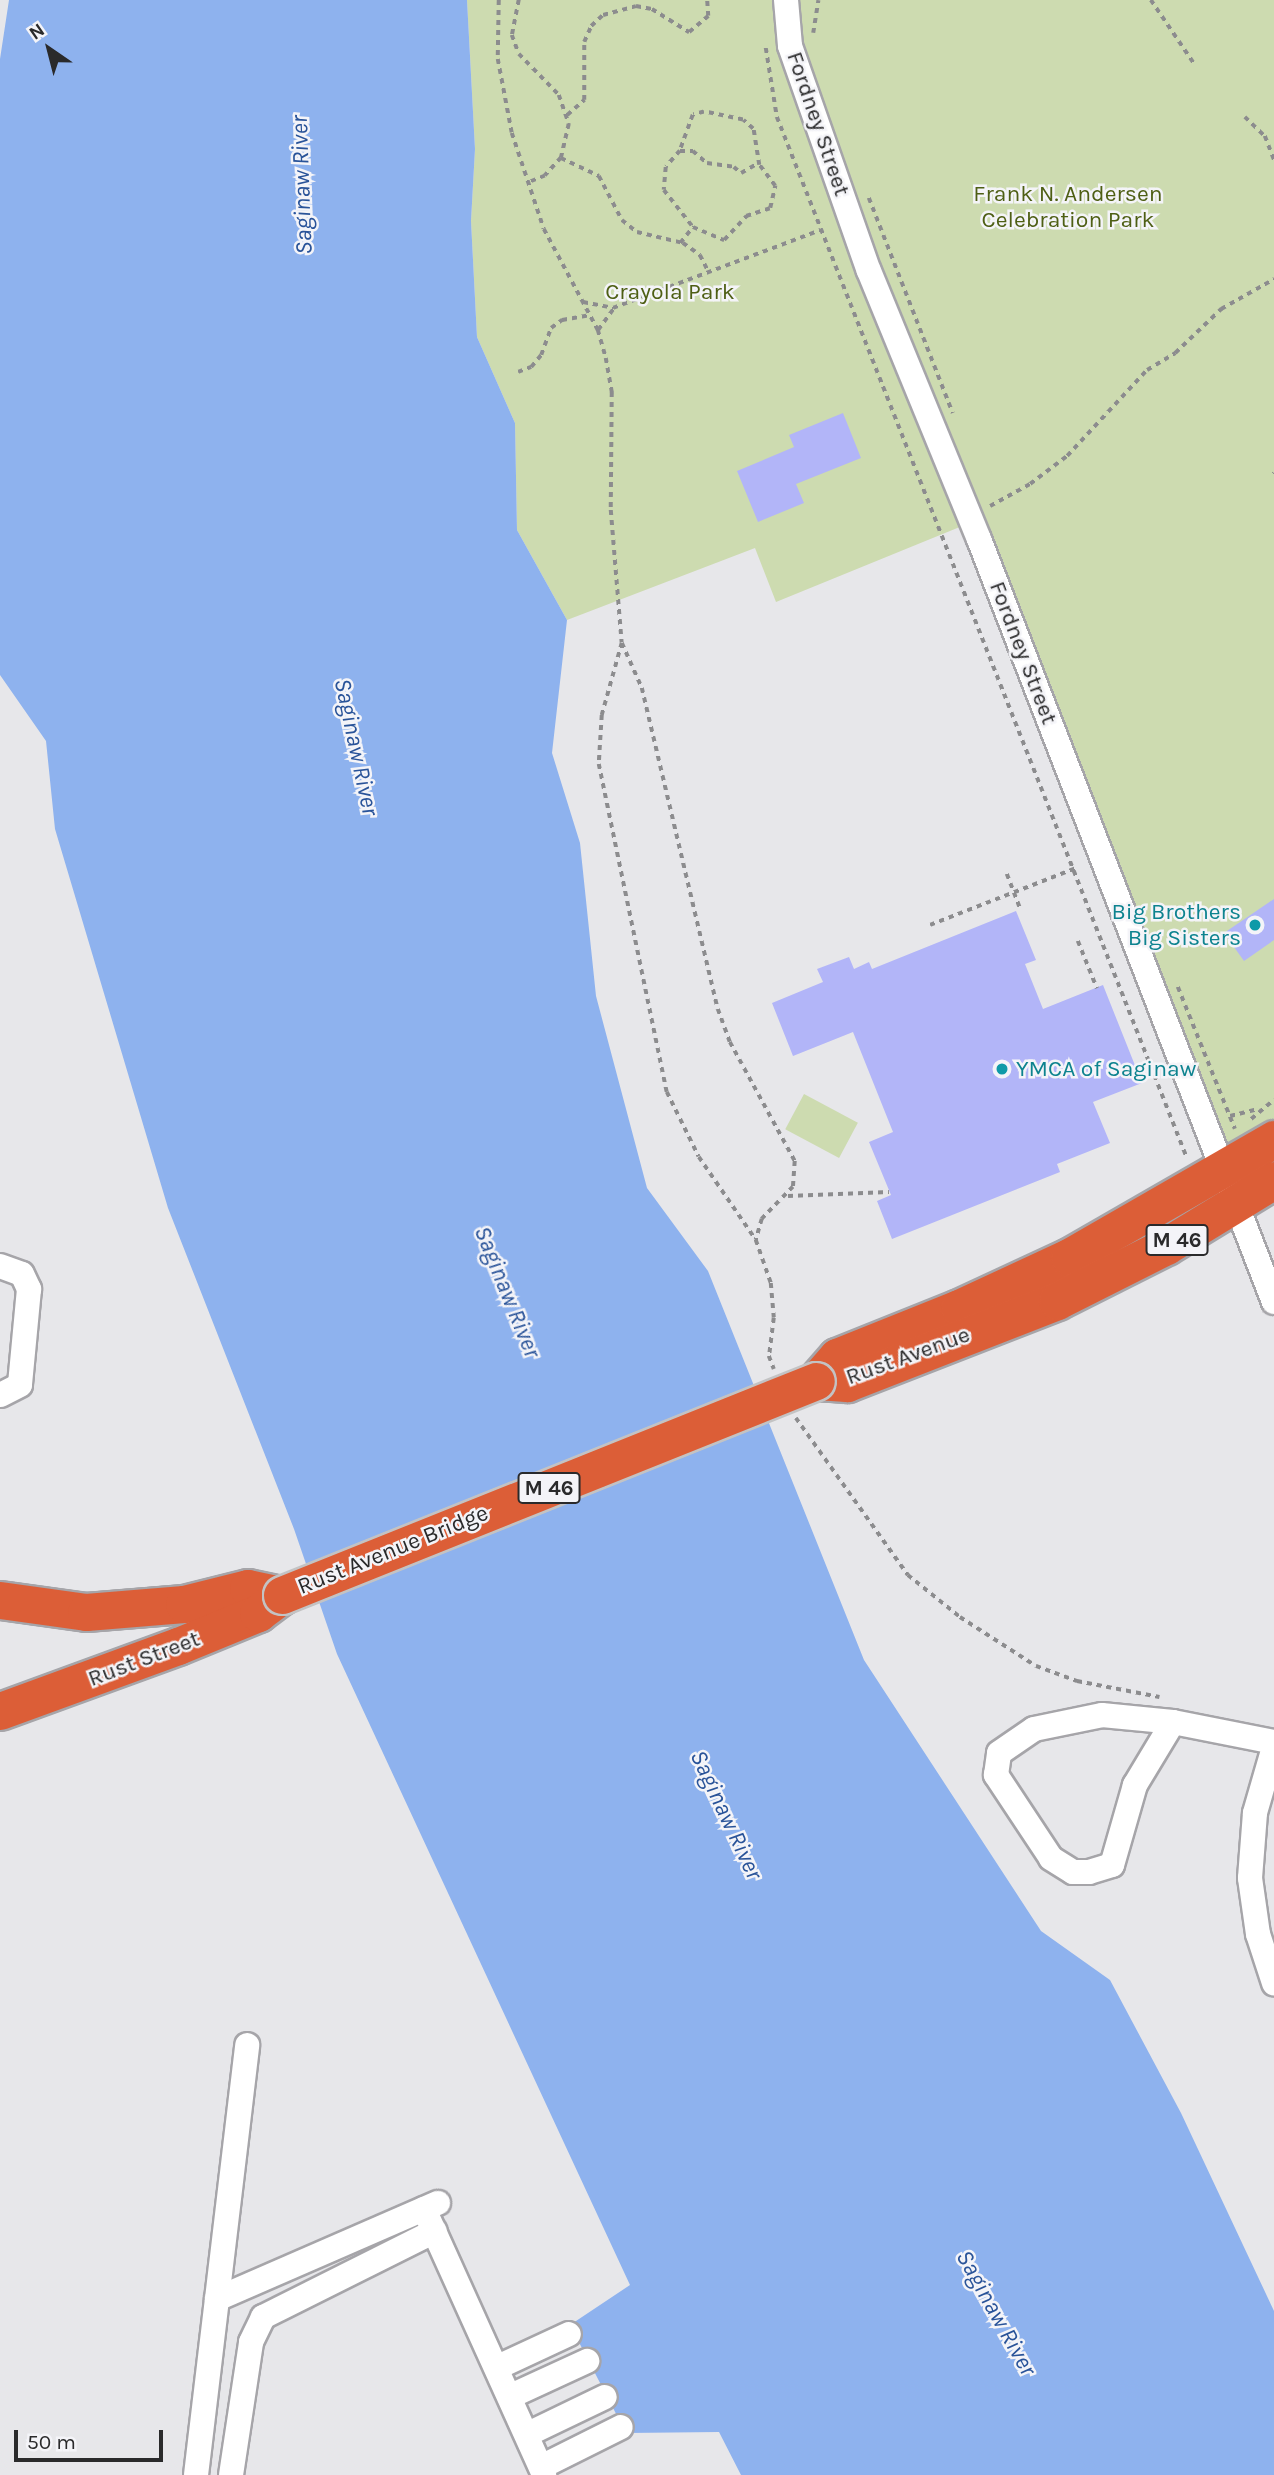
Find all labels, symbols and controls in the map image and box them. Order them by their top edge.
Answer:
north arrow [14,14,84,84]
text: N [25,19,49,45]
street label: Fordney Street [780,48,856,200]
water label: Saginaw River [285,115,319,255]
park label: Frank N. Andersen Celebration Park [973,180,1163,234]
park label: Crayola Park [605,278,735,306]
street label: Fordney Street [983,578,1063,728]
water label: Saginaw River [327,676,385,818]
place label: Big Brothers Big Sisters [1111,898,1241,952]
marker: Big Brothers Big Sisters [1247,917,1263,933]
place label: YMCA of Saginaw [1016,1055,1196,1083]
marker: YMCA of Saginaw [994,1061,1010,1077]
water label: Saginaw River [467,1222,547,1362]
road number: M 46 [1146,1222,1208,1258]
street label: Rust Avenue [842,1321,974,1391]
road number: M 46 [518,1470,580,1506]
street label: Rust Avenue Bridge [294,1499,492,1601]
street label: Rust Street [84,1625,204,1693]
water label: Saginaw River [683,1746,769,1884]
water label: Saginaw River [950,2245,1042,2381]
scale bar [18,2416,166,2460]
text: 50 m [27,2430,76,2454]

